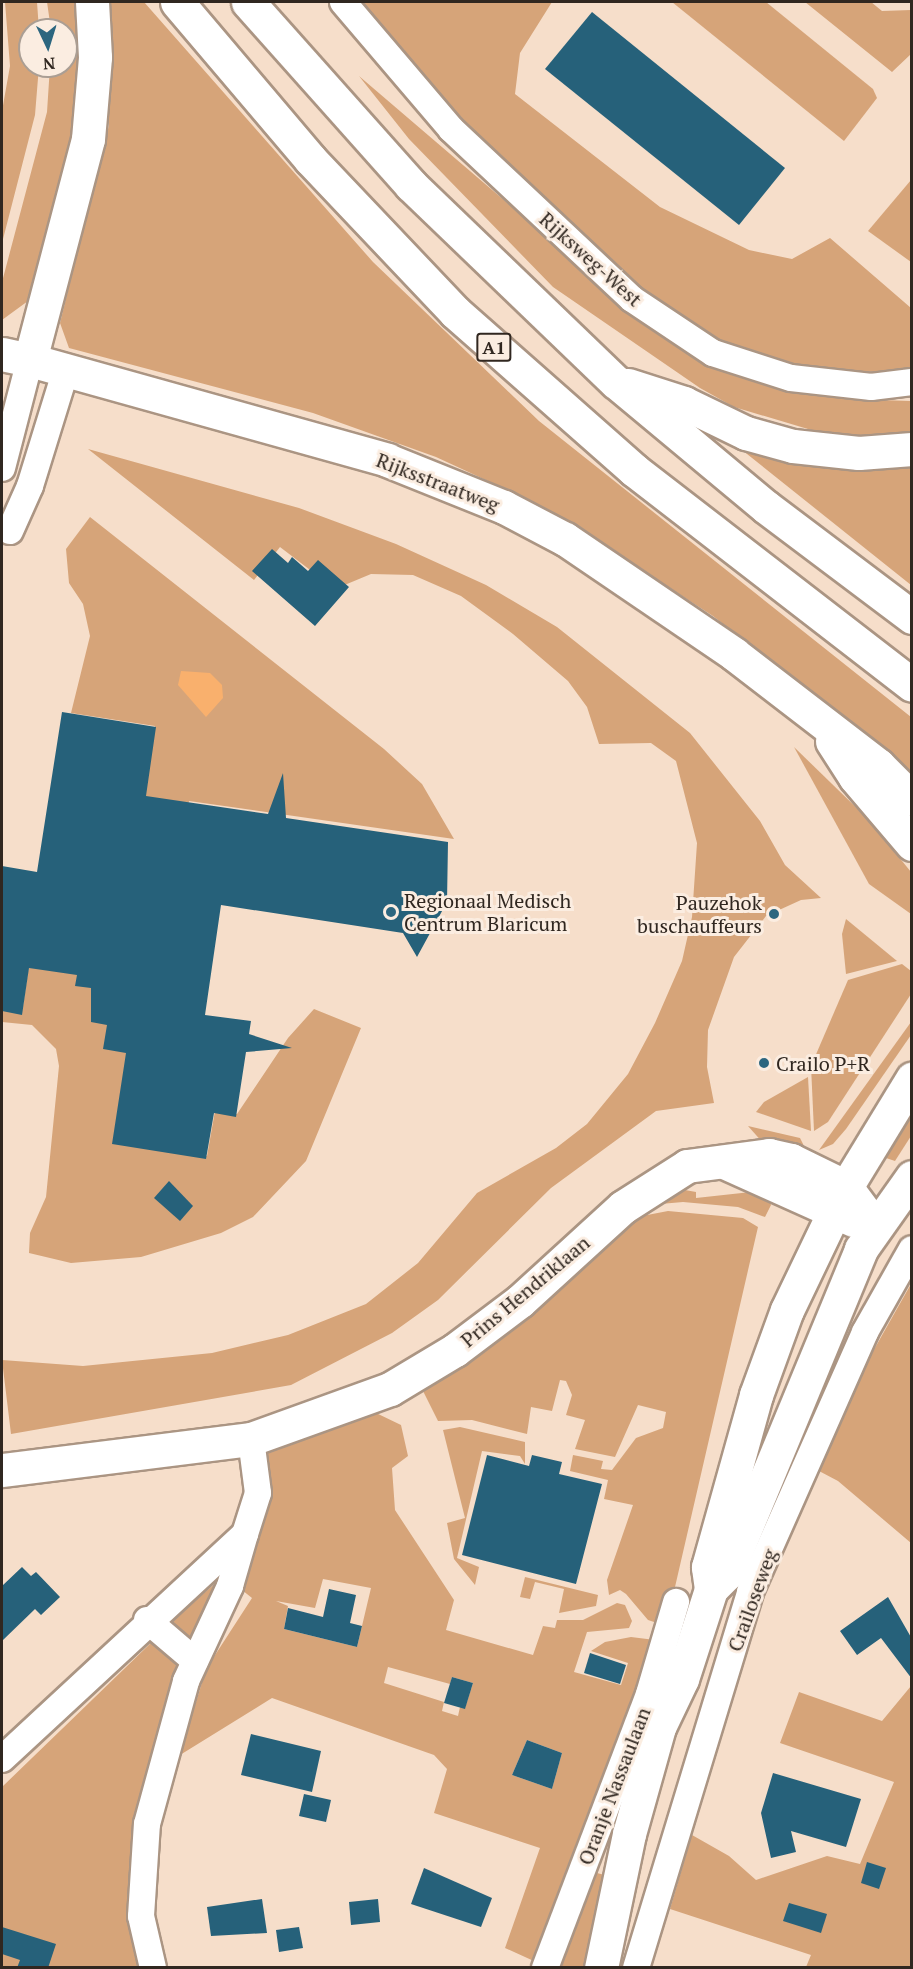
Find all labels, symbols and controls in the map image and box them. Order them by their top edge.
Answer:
north arrow [18,18,78,78]
text: N [42,53,56,75]
street label: Rijksweg-West [535,207,647,311]
road number: A1 [476,332,512,362]
street label: Rijksstraatweg [373,448,503,516]
place label: Regionaal Medisch Centrum Blaricum [404,888,571,935]
place label: Pauzehok buschauffeurs [637,891,762,938]
marker: Regionaal Medisch Centrum Blaricum [382,903,400,921]
marker: Pauzehok buschauffeurs [767,907,781,921]
place label: Crailo P+R [776,1051,870,1075]
marker: Crailo P+R [757,1056,771,1070]
street label: Prins Hendriklaan [456,1230,594,1352]
street label: Crailoseweg [722,1545,782,1655]
street label: Oranje Nassaulaan [573,1704,655,1868]

